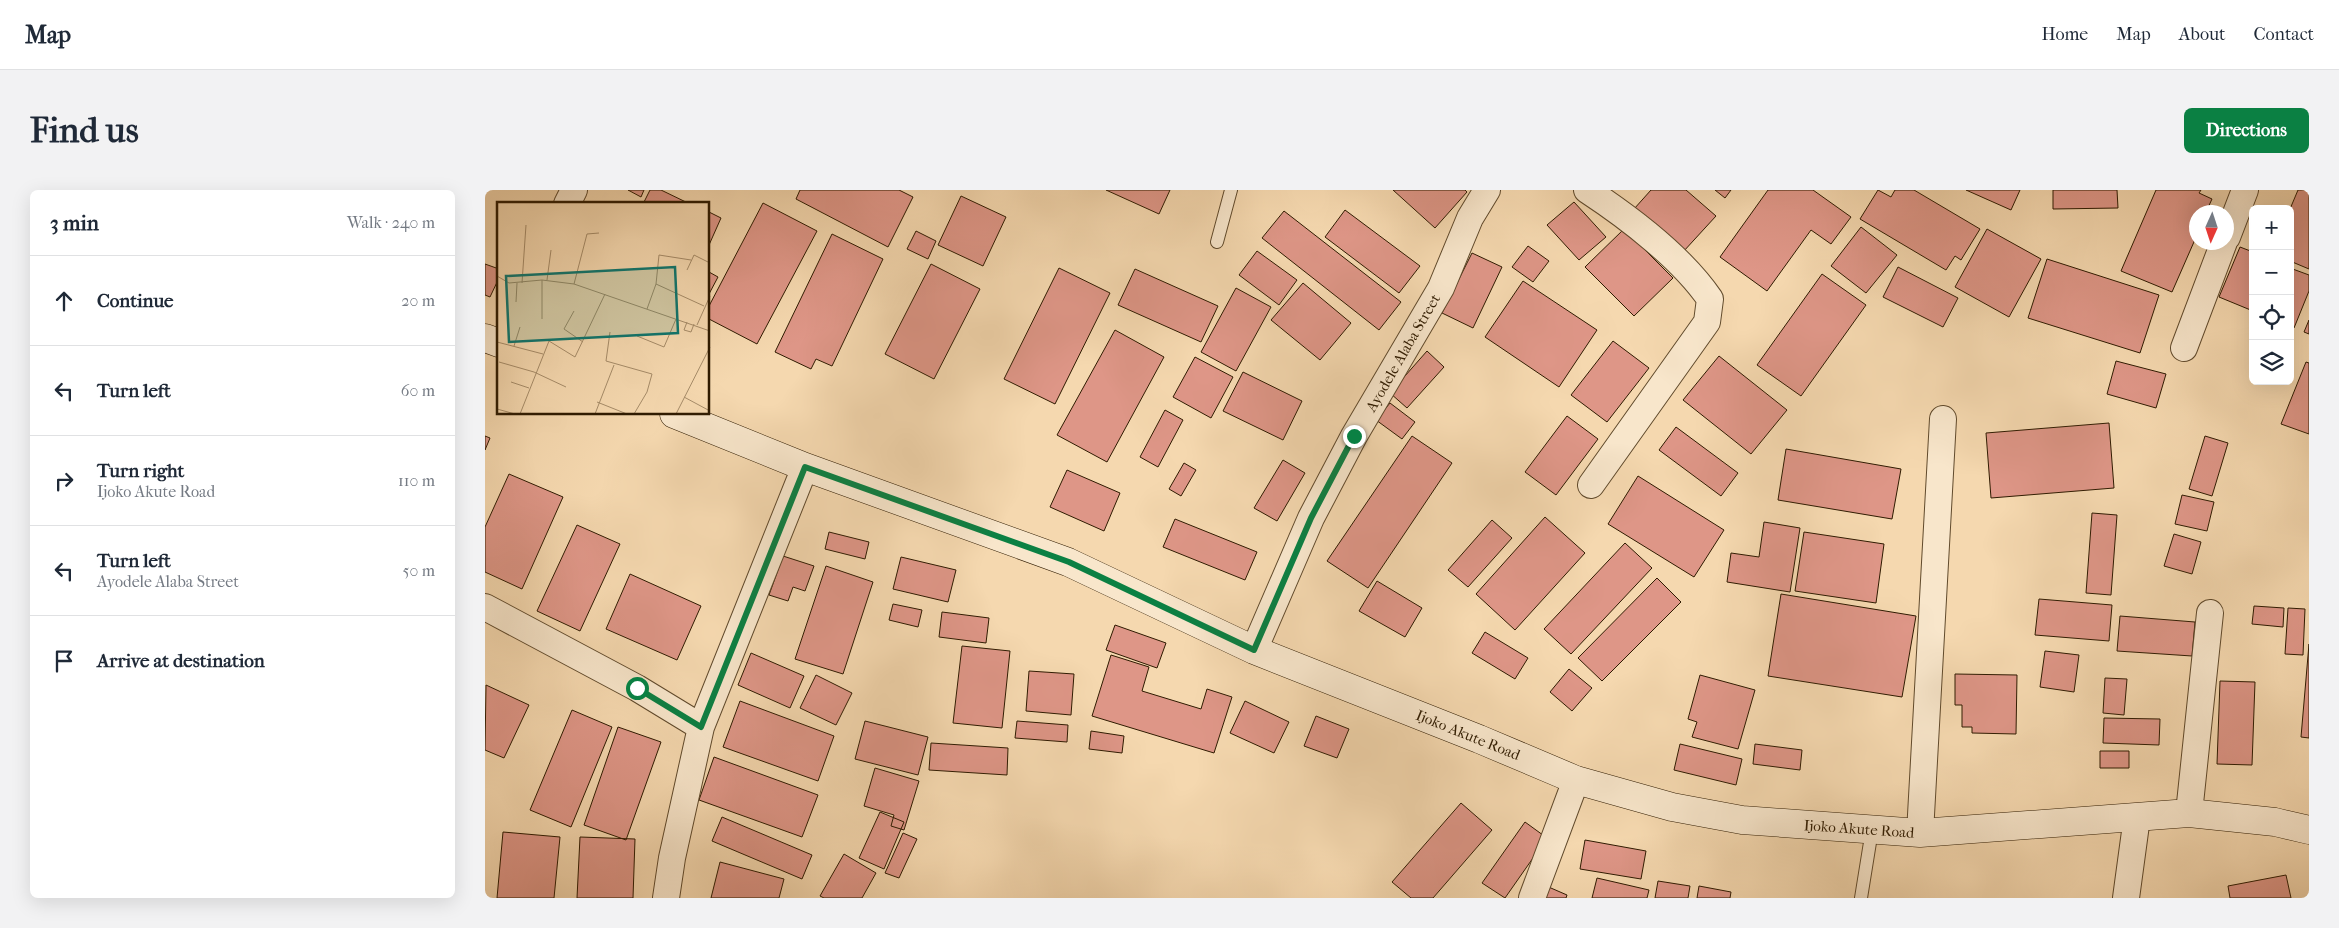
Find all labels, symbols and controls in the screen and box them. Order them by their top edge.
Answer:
text: Map [25,21,71,49]
text: Home [2041,24,2088,45]
text: Map [2116,24,2151,45]
text: About [2179,24,2225,45]
text: Contact [2253,24,2314,45]
button: Directions [2184,108,2309,153]
text: Find us [30,110,139,151]
inset map [497,202,710,415]
north arrow [2189,205,2234,250]
map controls [2249,205,2294,385]
button: + [2249,205,2294,250]
text: 3 min [50,211,99,235]
text: Walk · 240 m [347,213,435,232]
button: − [2249,250,2294,295]
icon: ahead [50,287,78,315]
text: Continue [97,290,173,312]
street label: Ayodele Alaba Street [1361,290,1444,416]
text: 20 m [401,291,435,310]
button: locate [2249,295,2294,340]
button: layers [2249,340,2294,385]
icon: left [50,377,78,405]
text: Turn left [97,380,171,402]
text: 60 m [401,381,435,400]
route end [1343,425,1366,448]
text: Turn right [97,460,184,482]
icon: right [50,467,78,495]
text: 110 m [398,471,435,490]
text: Ijoko Akute Road [97,482,215,501]
text: Turn left [97,550,171,572]
icon: left [50,557,78,585]
text: 50 m [403,561,435,580]
text: Ayodele Alaba Street [97,572,239,591]
icon: arrive [50,647,78,675]
text: Arrive at destination [97,650,265,672]
route start [626,677,649,700]
street label: Ijoko Akute Road [1413,706,1523,764]
street label: Ijoko Akute Road [1803,816,1916,842]

